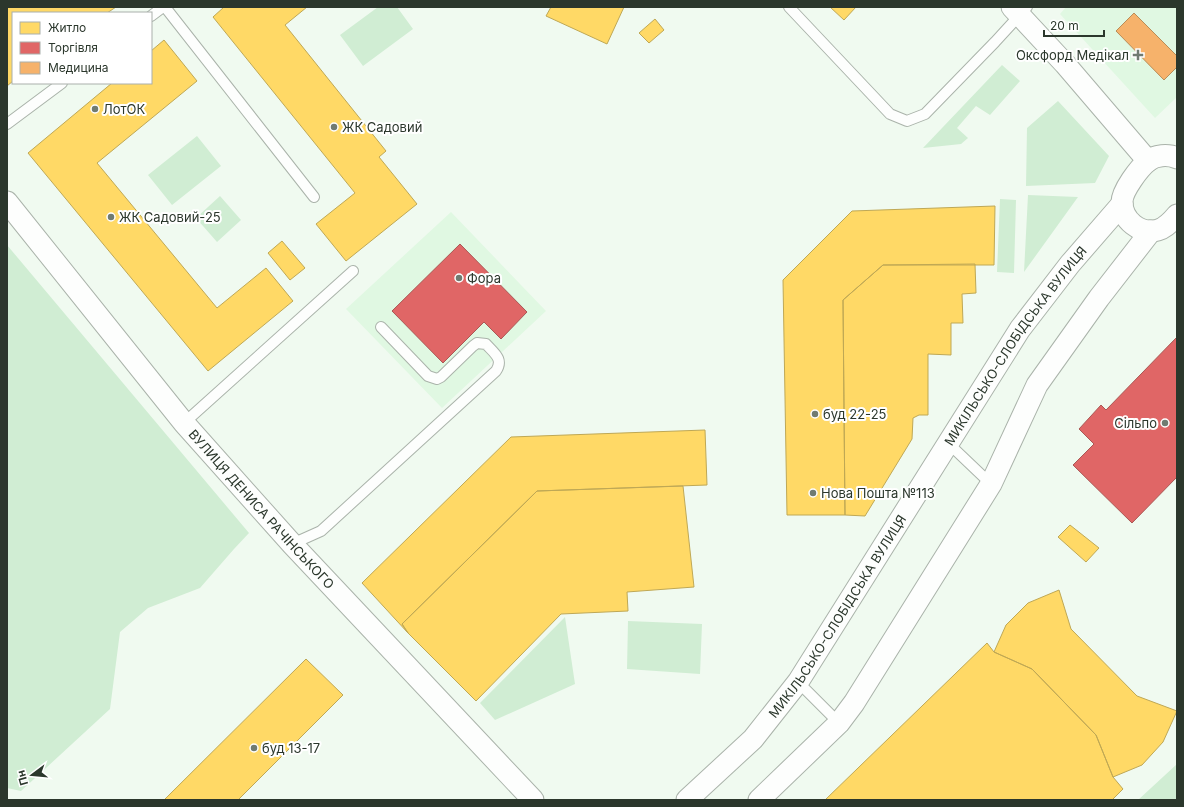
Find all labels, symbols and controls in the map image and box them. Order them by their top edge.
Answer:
legend [12,12,152,84]
scale bar [1044,12,1104,38]
text: 20 m [1050,18,1079,33]
text: Житло [48,20,86,35]
text: Торгівля [48,40,98,55]
place label: Оксфорд Медікал [1016,47,1129,63]
marker: Оксфорд Медікал [1132,49,1144,61]
text: Медицина [48,60,109,75]
place label: ЛотОК [103,101,146,117]
marker: ЛотОК [90,104,100,114]
place label: ЖК Садовий [342,119,422,135]
marker: ЖК Садовий [329,122,339,132]
place label: ЖК Садовий-25 [119,209,221,225]
marker: ЖК Садовий-25 [106,212,116,222]
street label: МИКІЛЬСЬКО-СЛОБІДСЬКА ВУЛИЦЯ [941,243,1090,448]
place label: Фора [467,270,501,286]
marker: Фора [454,273,464,283]
place label: буд 22-25 [823,406,887,422]
marker: буд 22-25 [810,409,820,419]
place label: Сільпо [1114,415,1157,431]
marker: Сільпо [1160,418,1170,428]
street label: ВУЛИЦЯ ДЕНИСА РАЧІНСЬКОГО [185,426,338,592]
place label: Нова Пошта №113 [821,485,935,501]
marker: Нова Пошта №113 [808,488,818,498]
street label: МИКІЛЬСЬКО-СЛОБІДСЬКА ВУЛИЦЯ [765,512,909,721]
place label: буд 13-17 [262,740,320,756]
marker: буд 13-17 [249,743,259,753]
north arrow [12,755,52,795]
text: Пн [14,768,31,787]

